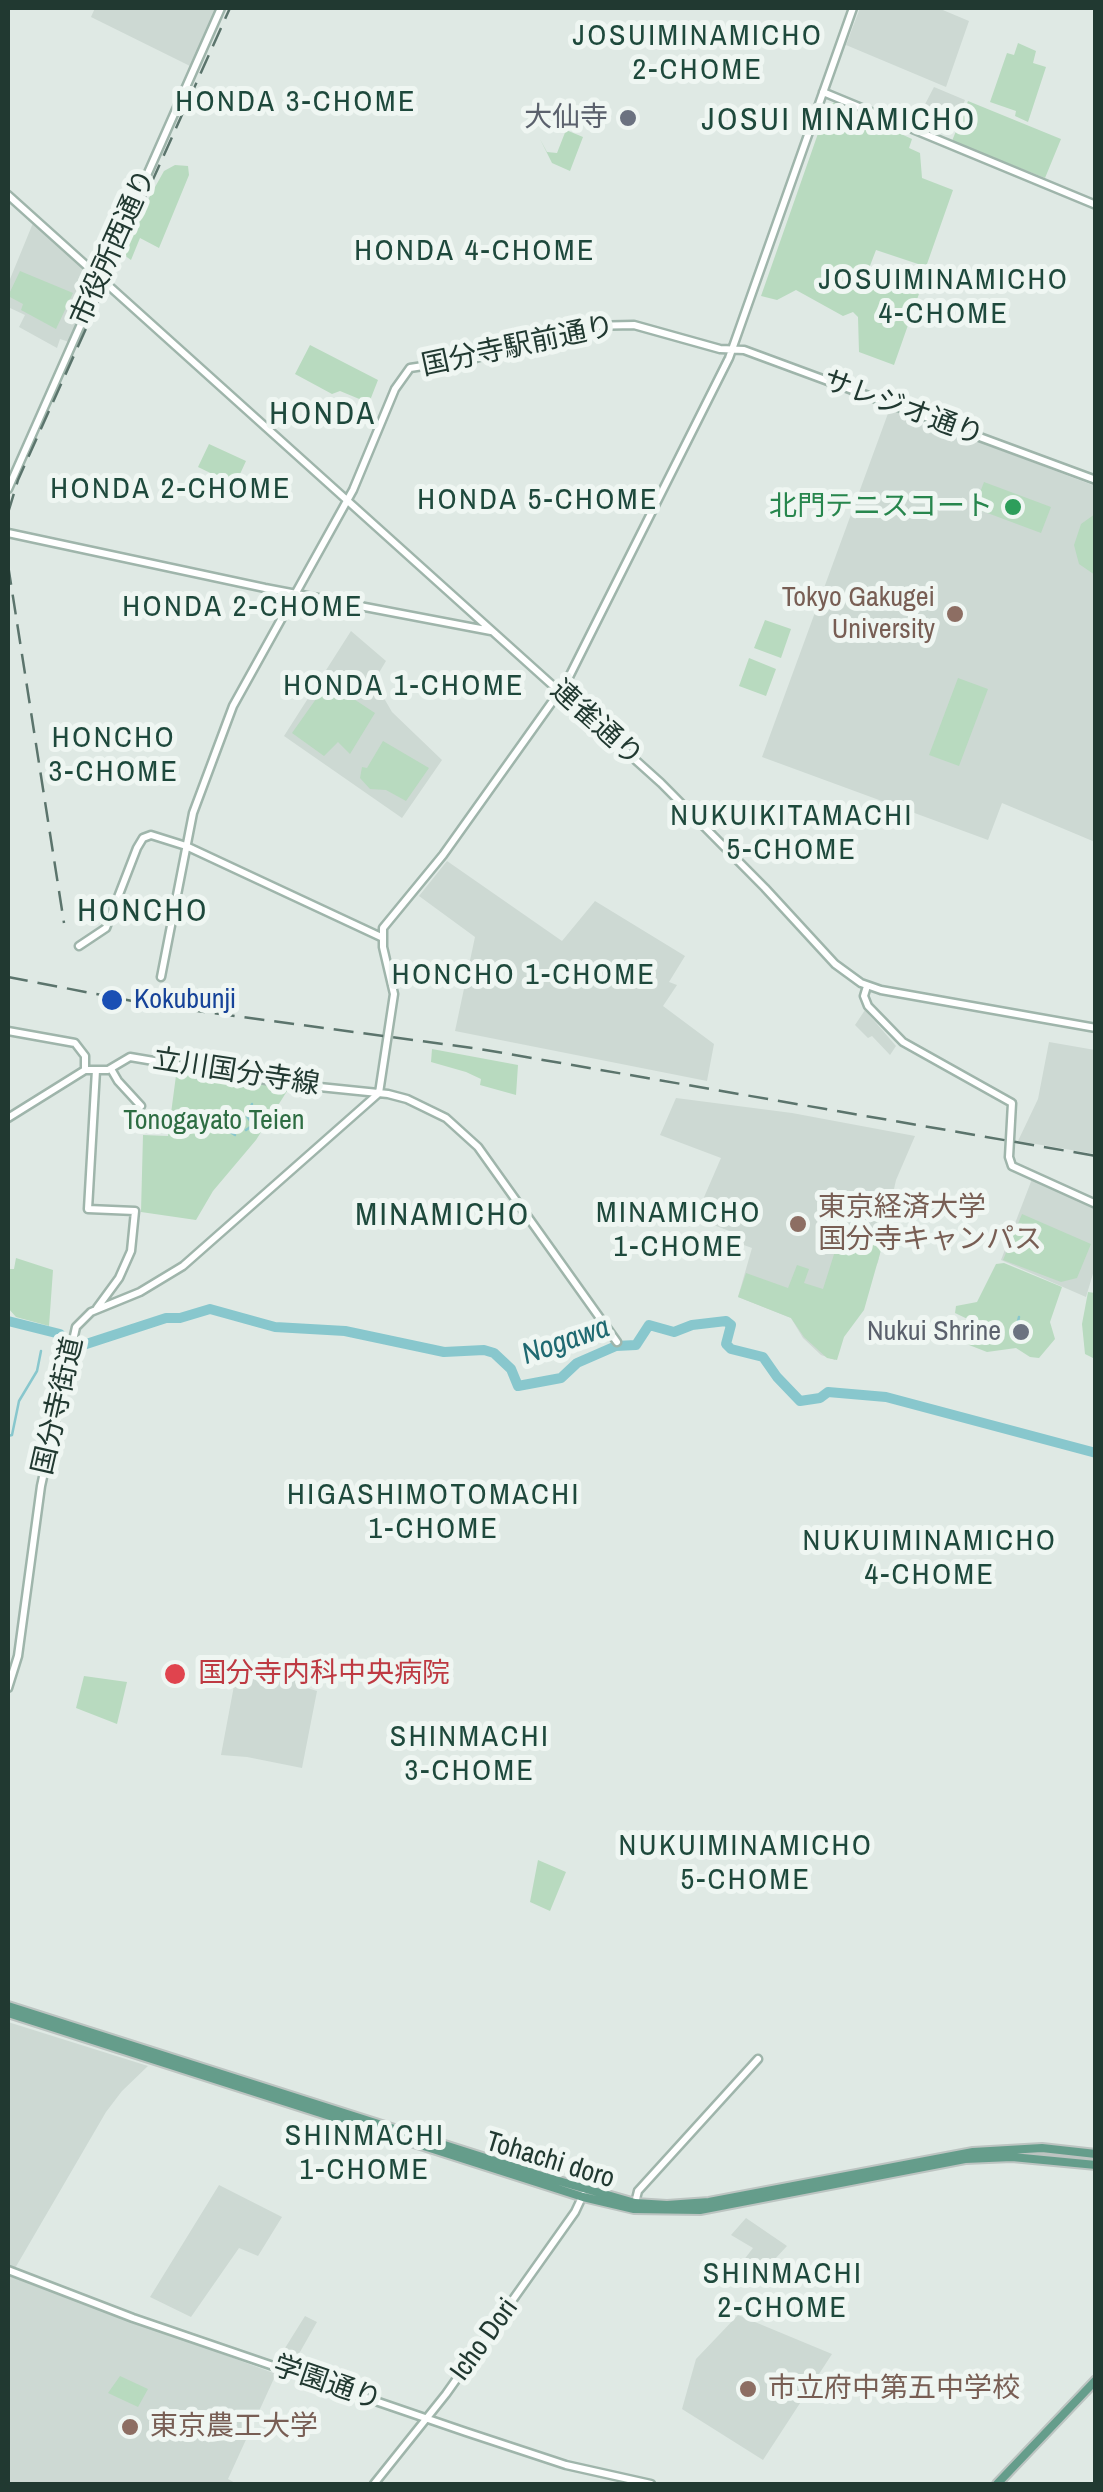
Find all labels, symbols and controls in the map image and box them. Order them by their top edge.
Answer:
district label: JOSUIMINAMICHO 2-CHOME [573,19,823,90]
district label: HONDA 3-CHOME [175,85,417,121]
place label: 大仙寺 [524,101,608,135]
district label: JOSUI MINAMICHO [701,102,977,140]
marker: 大仙寺 [617,107,639,129]
street label: 市役所西通り [64,164,164,332]
district label: HONDA 4-CHOME [354,234,596,270]
district label: JOSUIMINAMICHO 4-CHOME [819,263,1069,334]
street label: 国分寺駅前通り [419,310,617,384]
street label: サレジオ通り [818,364,988,454]
district label: HONDA [269,396,377,434]
district label: HONDA 2-CHOME [50,472,292,508]
district label: HONDA 5-CHOME [417,483,659,519]
place label: 北門テニスコート [769,490,993,524]
marker: 北門テニスコート [1002,496,1024,518]
place label: Tokyo Gakugei University [782,581,935,647]
district label: HONDA 2-CHOME [122,590,364,626]
marker: Tokyo Gakugei University [944,603,966,625]
district label: HONDA 1-CHOME [283,669,525,705]
street label: 連雀通り [543,674,649,774]
district label: HONCHO 3-CHOME [49,721,179,792]
district label: NUKUIKITAMACHI 5-CHOME [670,799,914,870]
district label: HONCHO [77,893,209,931]
district label: HONCHO 1-CHOME [392,958,656,994]
place label: Kokubunji [134,983,236,1017]
marker: Kokubunji [99,987,125,1013]
street label: 立川国分寺線 [150,1043,322,1103]
park label: Tonogayato Teien [123,1104,305,1138]
place label: 東京経済大学 国分寺キャンパス [818,1191,1042,1257]
district label: MINAMICHO 1-CHOME [596,1196,762,1266]
district label: MINAMICHO [355,1197,531,1235]
marker: 東京経済大学 国分寺キャンパス [787,1213,809,1235]
water label: Nogawa [517,1310,615,1374]
place label: Nukui Shrine [867,1315,1001,1349]
marker: Nukui Shrine [1010,1321,1032,1343]
street label: 国分寺街道 [27,1334,91,1478]
district label: HIGASHIMOTOMACHI 1-CHOME [287,1478,581,1548]
district label: NUKUIMINAMICHO 4-CHOME [802,1524,1058,1594]
place label: 国分寺内科中央病院 [198,1657,450,1691]
marker: 国分寺内科中央病院 [162,1661,188,1687]
district label: SHINMACHI 3-CHOME [390,1720,550,1790]
district label: NUKUIMINAMICHO 5-CHOME [618,1829,874,1900]
district label: SHINMACHI 1-CHOME [285,2119,445,2190]
street label: Tohachi doro [482,2126,618,2196]
district label: SHINMACHI 2-CHOME [703,2257,863,2328]
street label: Icho Dori [444,2292,526,2388]
street label: 学園通り [269,2350,385,2418]
place label: 市立府中第五中学校 [768,2372,1020,2406]
marker: 市立府中第五中学校 [737,2378,759,2400]
place label: 東京農工大学 [150,2410,318,2444]
marker: 東京農工大学 [119,2416,141,2438]

